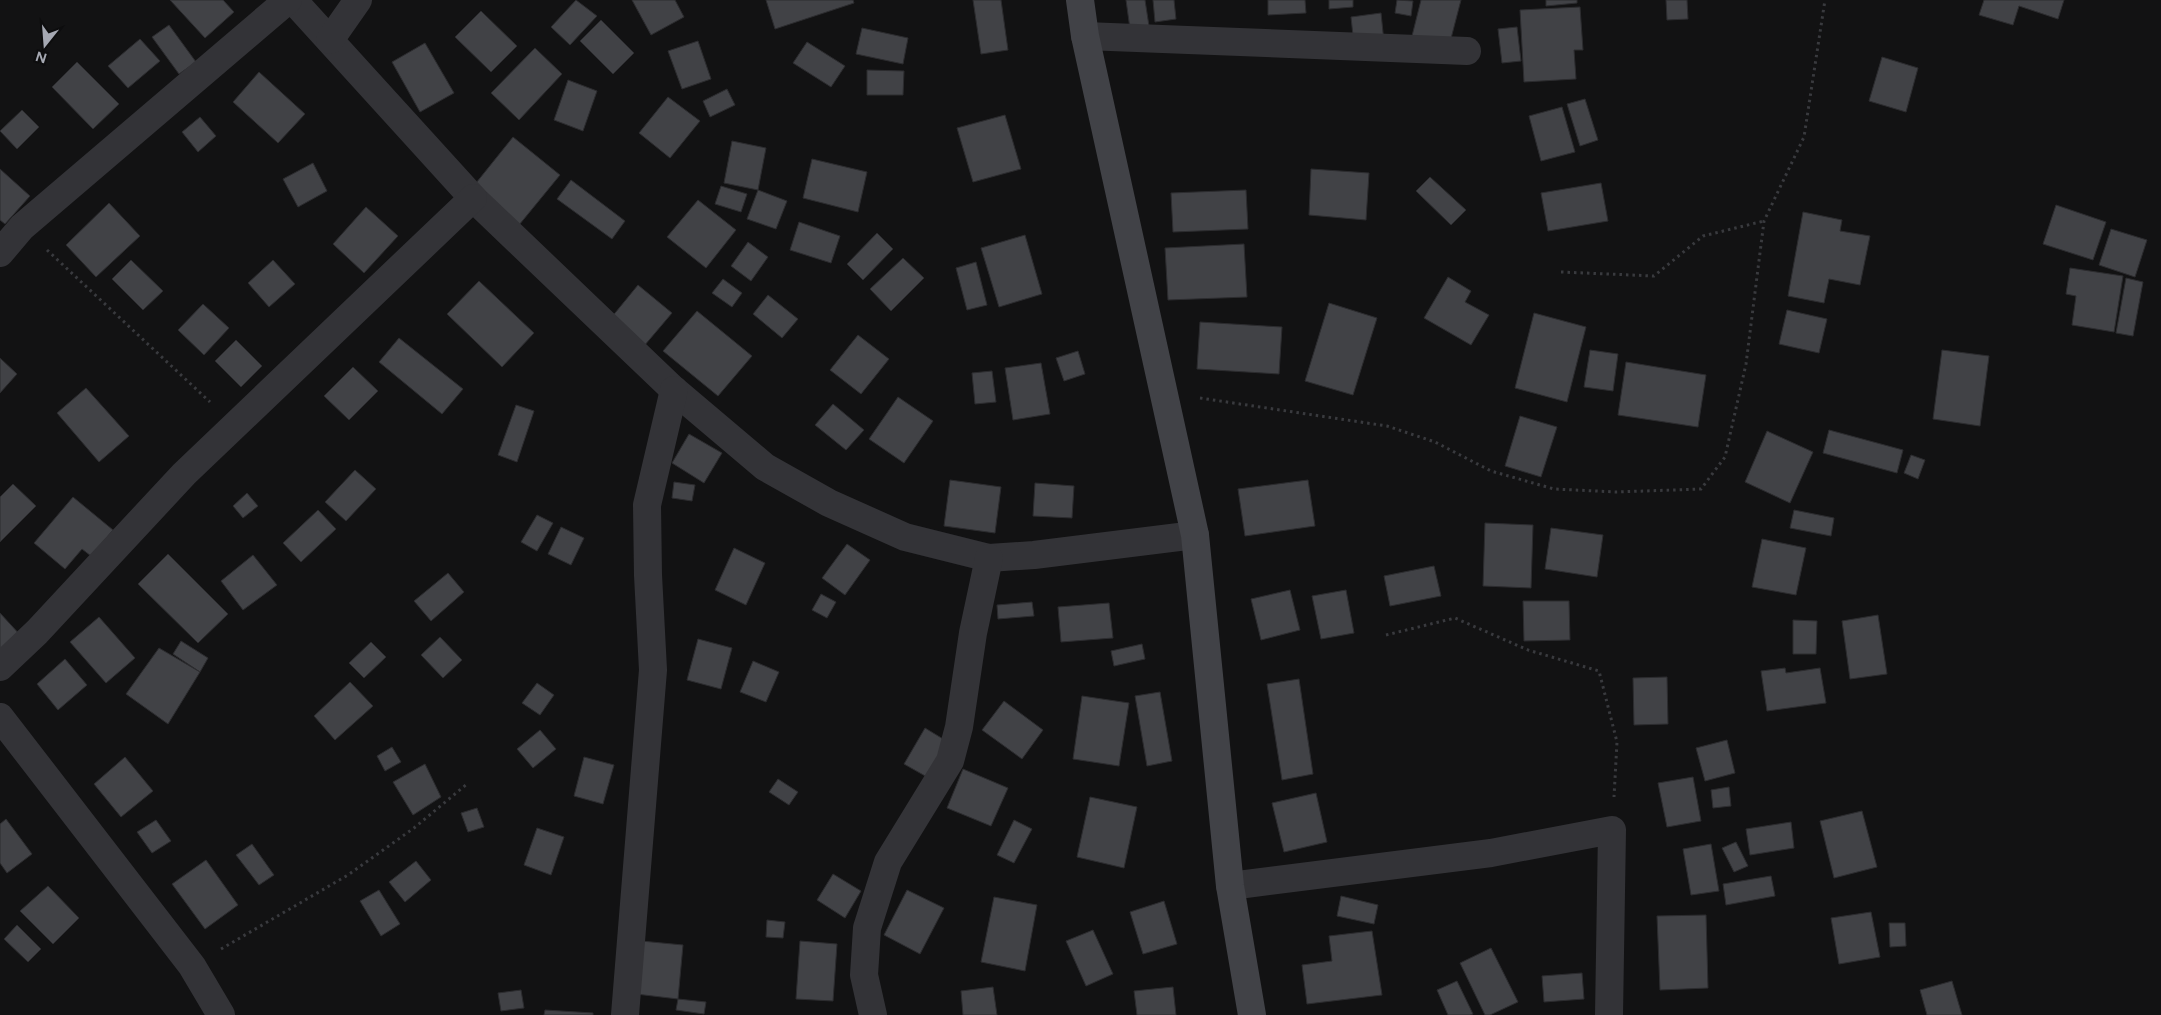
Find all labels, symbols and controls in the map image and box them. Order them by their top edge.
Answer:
north arrow [20,20,70,70]
text: N [34,47,49,67]

